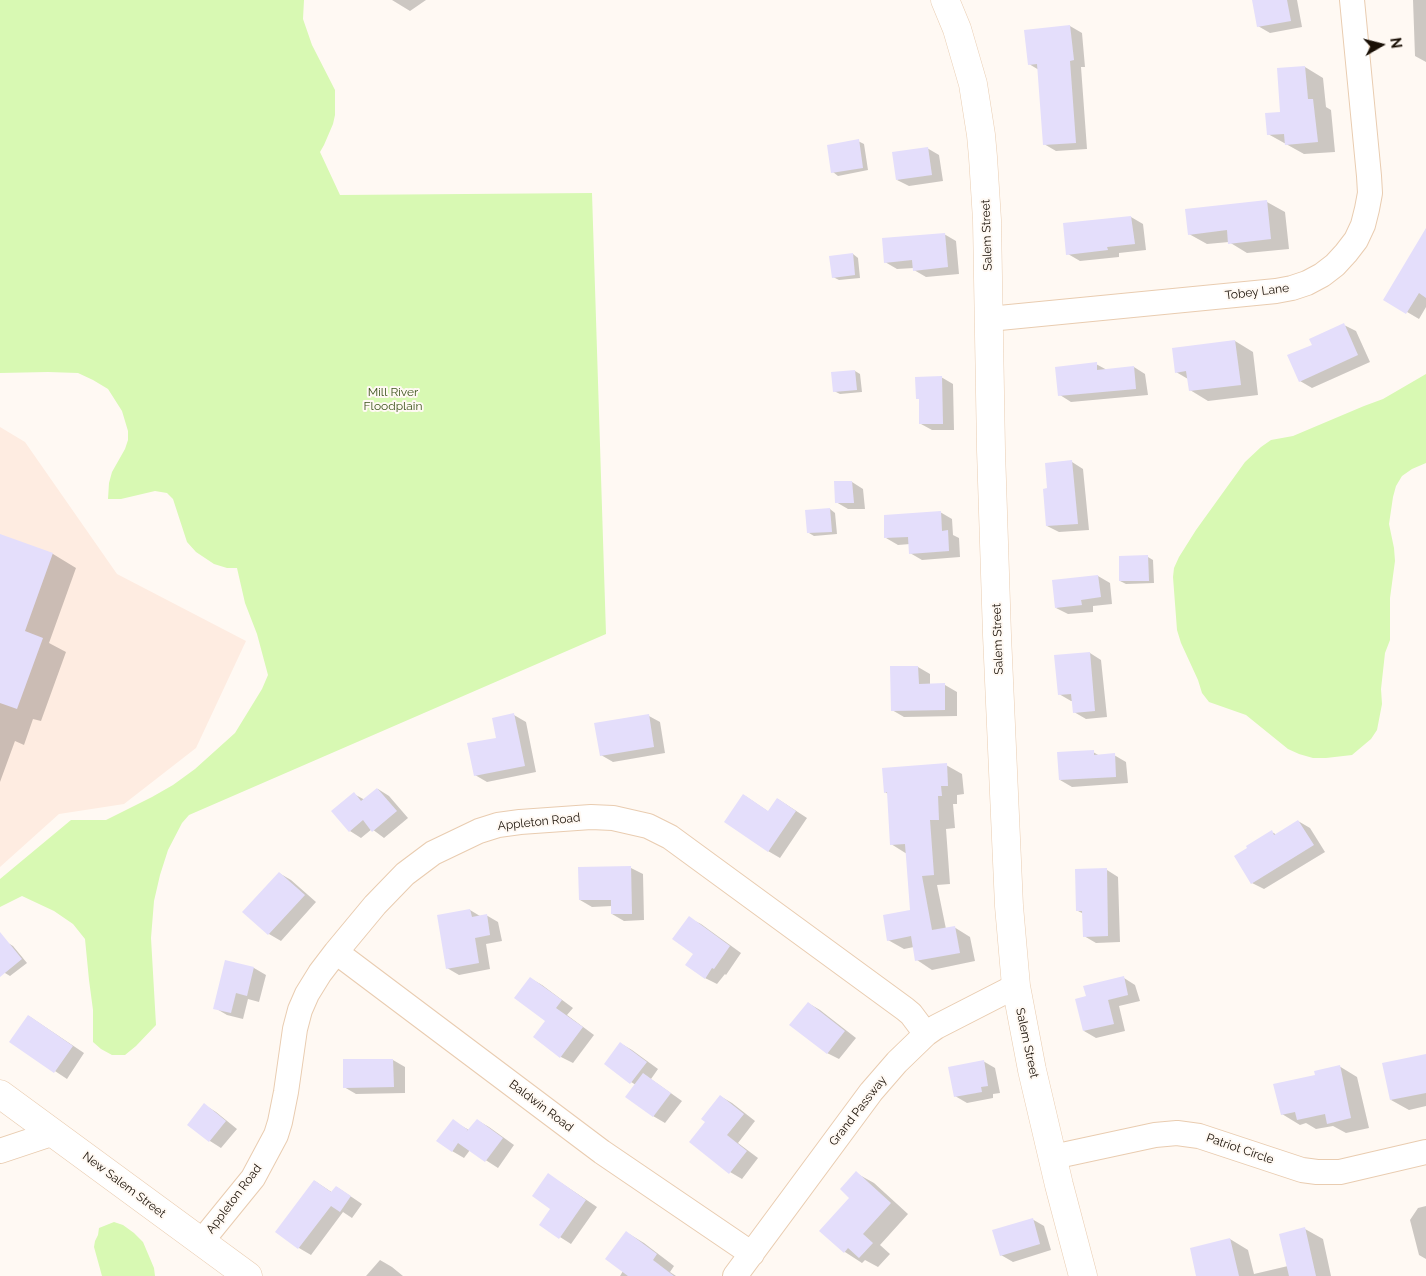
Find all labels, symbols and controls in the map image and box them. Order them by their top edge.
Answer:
north arrow [1356,20,1406,70]
text: N [1387,37,1405,49]
street label: Salem Street [979,199,995,271]
street label: Tobey Lane [1224,281,1290,303]
park label: Mill River Floodplain [364,385,422,413]
street label: Salem Street [990,603,1006,675]
street label: Appleton Road [497,810,581,834]
street label: Salem Street [1013,1007,1041,1079]
street label: Grand Passway [826,1073,890,1149]
street label: Baldwin Road [506,1077,576,1135]
street label: Patriot Circle [1204,1131,1276,1167]
street label: New Salem Street [80,1149,168,1221]
street label: Appleton Road [203,1161,265,1237]

